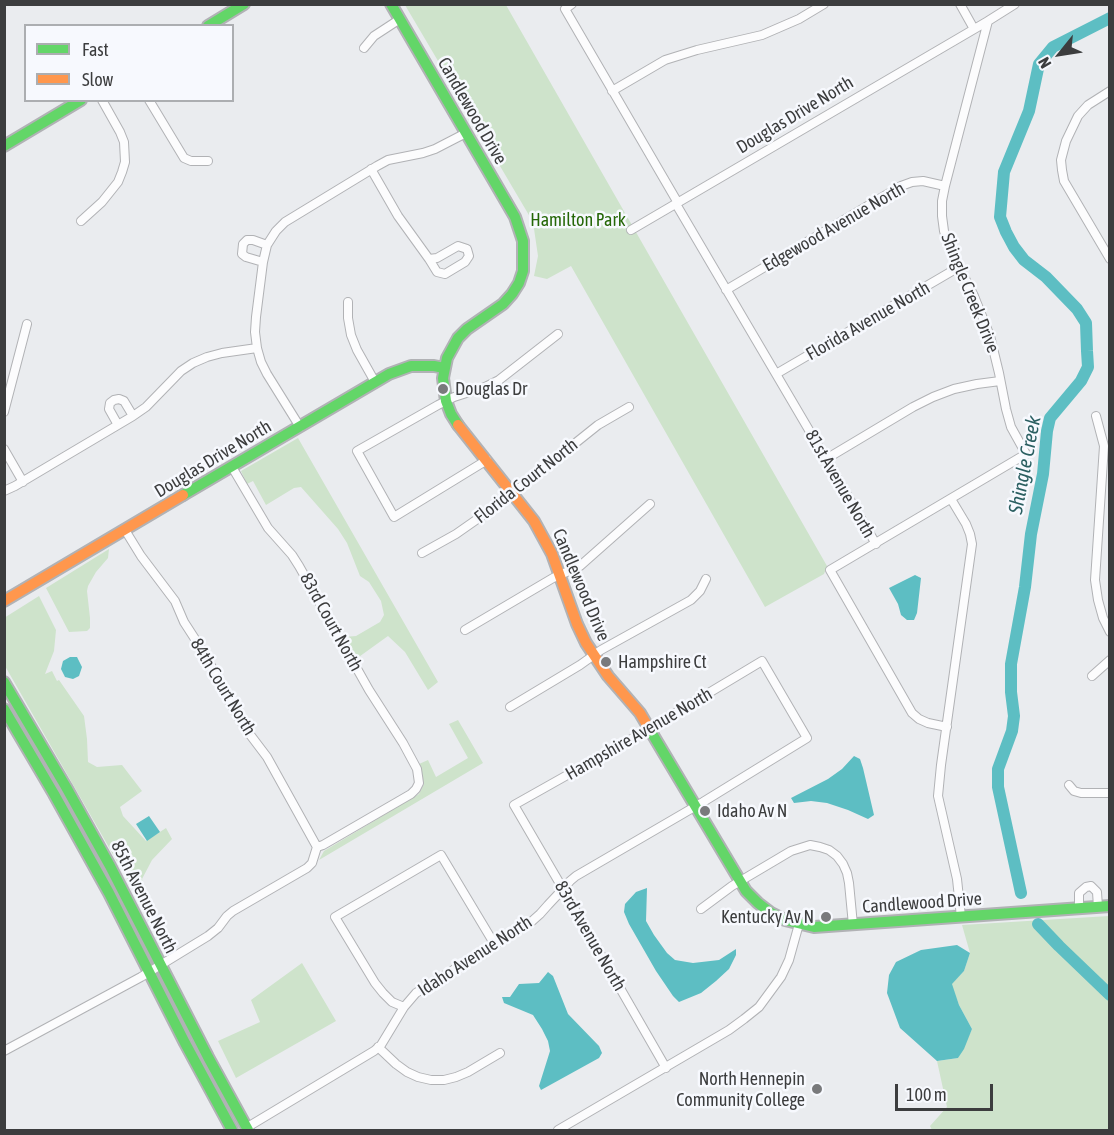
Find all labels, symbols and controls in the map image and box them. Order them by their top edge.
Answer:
legend [24,24,234,102]
north arrow [1030,24,1090,84]
text: Fast [82,39,109,60]
street label: Candlewood Drive [433,54,511,168]
text: N [1034,54,1055,72]
text: Slow [82,69,113,90]
street label: Douglas Drive North [733,72,857,158]
street label: Edgewood Avenue North [759,178,909,276]
park label: Hamilton Park [530,209,626,231]
street label: Shingle Creek Drive [936,230,1004,356]
street label: Florida Avenue North [802,277,934,365]
place label: Douglas Dr [455,378,527,400]
marker: Douglas Dr [436,382,450,396]
water label: Shingle Creek [1004,414,1046,516]
street label: Douglas Drive North [151,416,275,502]
street label: 81st Avenue North [800,426,880,542]
street label: Florida Court North [470,434,582,528]
street label: Candlewood Drive [548,526,614,644]
street label: 83rd Court North [295,569,367,675]
street label: 84th Court North [186,635,260,739]
place label: Hampshire Ct [618,651,707,673]
marker: Hampshire Ct [599,655,613,669]
street label: Hampshire Avenue North [562,683,716,785]
place label: Idaho Av N [717,800,787,822]
marker: Idaho Av N [698,804,712,818]
street label: 85th Avenue North [106,837,182,957]
street label: 83rd Avenue North [550,877,630,995]
street label: Candlewood Drive [862,888,982,918]
place label: Kentucky Av N [721,906,814,928]
marker: Kentucky Av N [819,910,833,924]
street label: Idaho Avenue North [414,911,536,1001]
place label: North Hennepin Community College [676,1068,805,1110]
scale bar [898,1072,996,1110]
marker: North Hennepin Community College [810,1082,824,1096]
text: 100 m [906,1084,947,1105]

